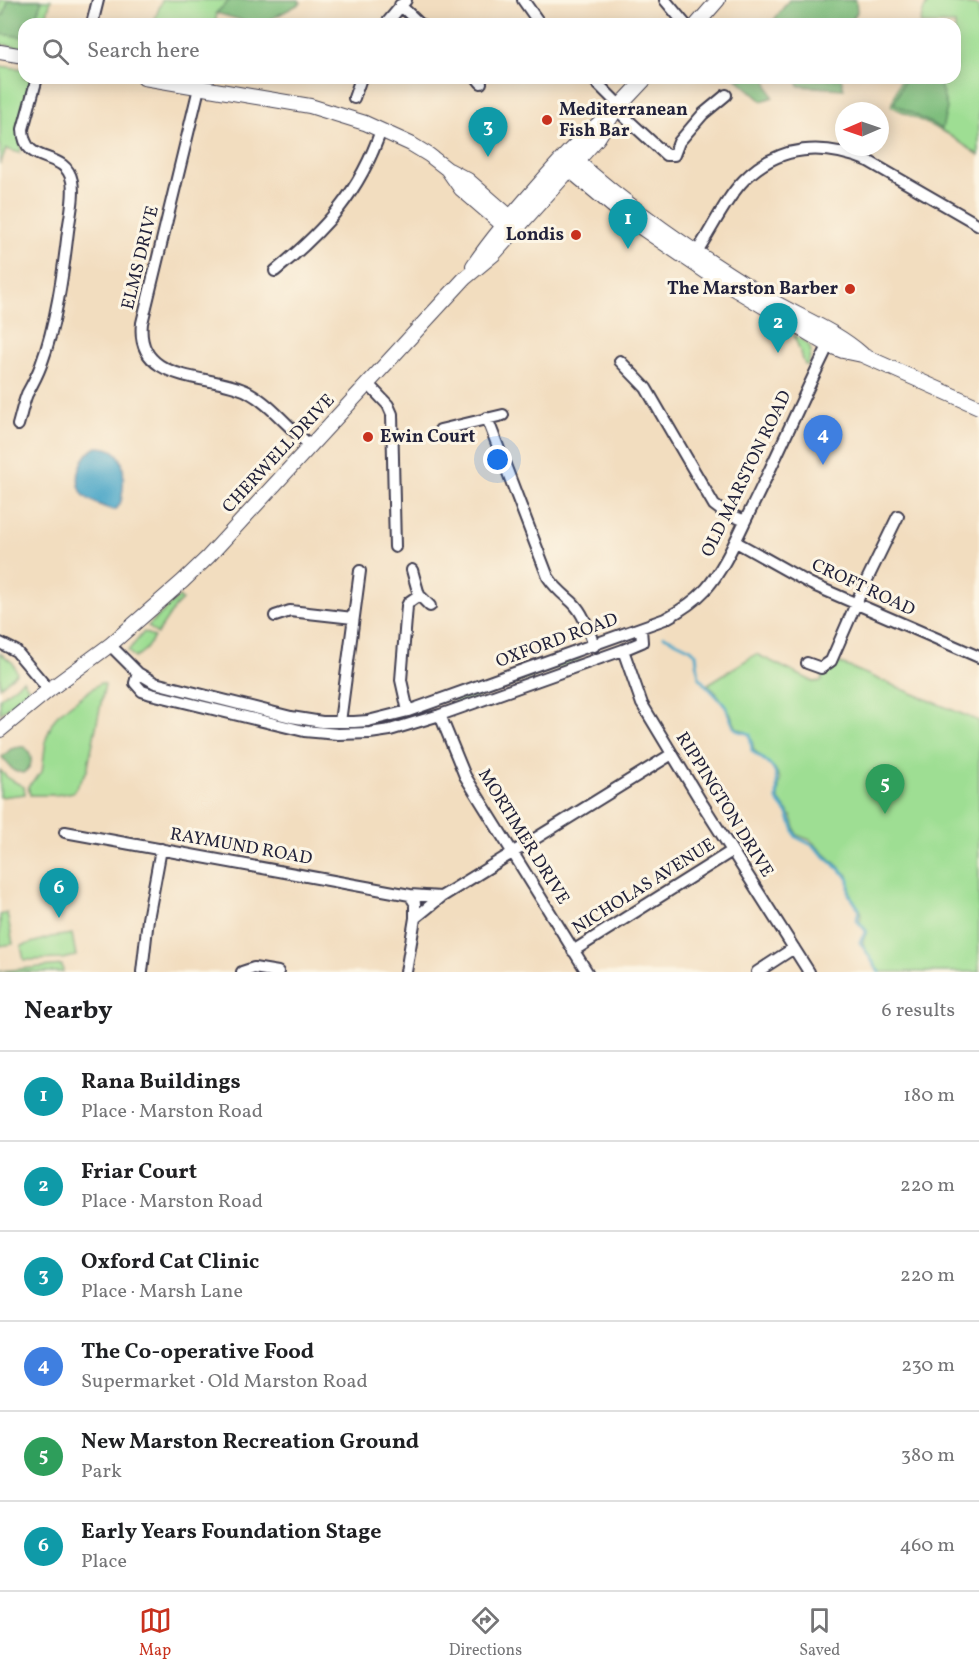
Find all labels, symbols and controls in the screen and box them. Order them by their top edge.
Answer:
search box [18,18,961,84]
icon: search [39,35,72,68]
text: Search here [87,36,200,67]
place label: Mediterranean Fish Bar [559,98,688,144]
north arrow [835,102,889,156]
pin: 3 [468,108,508,157]
marker: Mediterranean Fish Bar [540,113,554,127]
pin: 1 [608,200,648,249]
street label: ELMS DRIVE [116,203,166,313]
place label: Londis [506,223,564,248]
marker: Londis [569,228,583,242]
place label: The Marston Barber [667,277,838,302]
marker: The Marston Barber [843,282,857,296]
pin: 2 [758,304,798,353]
street label: OLD MARSTON ROAD [696,387,798,561]
street label: CHERWELL DRIVE [217,389,341,519]
pin: 4 [804,416,842,465]
place label: Ewin Court [380,425,476,450]
marker: Ewin Court [361,430,375,444]
your location [483,445,512,474]
street label: CROFT ROAD [807,553,919,623]
street label: OXFORD ROAD [492,607,622,675]
street label: RIPPINGTON DRIVE [669,727,779,883]
street label: MORTIMER DRIVE [471,764,575,910]
pin: 5 [866,764,904,814]
street label: RAYMUND ROAD [168,822,314,872]
street label: NICHOLAS AVENUE [568,833,720,941]
pin: 6 [40,868,78,918]
text: Nearby [24,993,113,1029]
text: 6 results [882,997,955,1025]
text: Rana Buildings [81,1067,241,1098]
text: 1 [39,1082,48,1110]
text: 180 m [903,1082,955,1110]
text: Place · Marston Road [81,1098,263,1126]
text: Friar Court [81,1157,197,1188]
text: 2 [38,1172,49,1200]
text: 220 m [900,1172,955,1200]
text: Place · Marston Road [81,1188,263,1216]
text: Oxford Cat Clinic [81,1247,259,1278]
text: 3 [38,1262,49,1290]
text: 220 m [900,1262,955,1290]
text: Place · Marsh Lane [81,1278,243,1306]
text: The Co-operative Food [81,1337,314,1368]
text: 4 [37,1352,50,1380]
text: 230 m [901,1352,955,1380]
text: Supermarket · Old Marston Road [81,1368,368,1396]
text: New Marston Recreation Ground [81,1427,419,1458]
text: 5 [39,1442,48,1470]
text: 380 m [901,1442,955,1470]
text: Park [81,1458,122,1486]
text: Early Years Foundation Stage [81,1517,381,1548]
text: 6 [38,1532,49,1560]
text: 460 m [899,1532,955,1560]
text: Place [81,1548,127,1576]
tab: Map [139,1604,172,1662]
tab: Directions [449,1604,522,1662]
tab: Saved [799,1604,840,1662]

